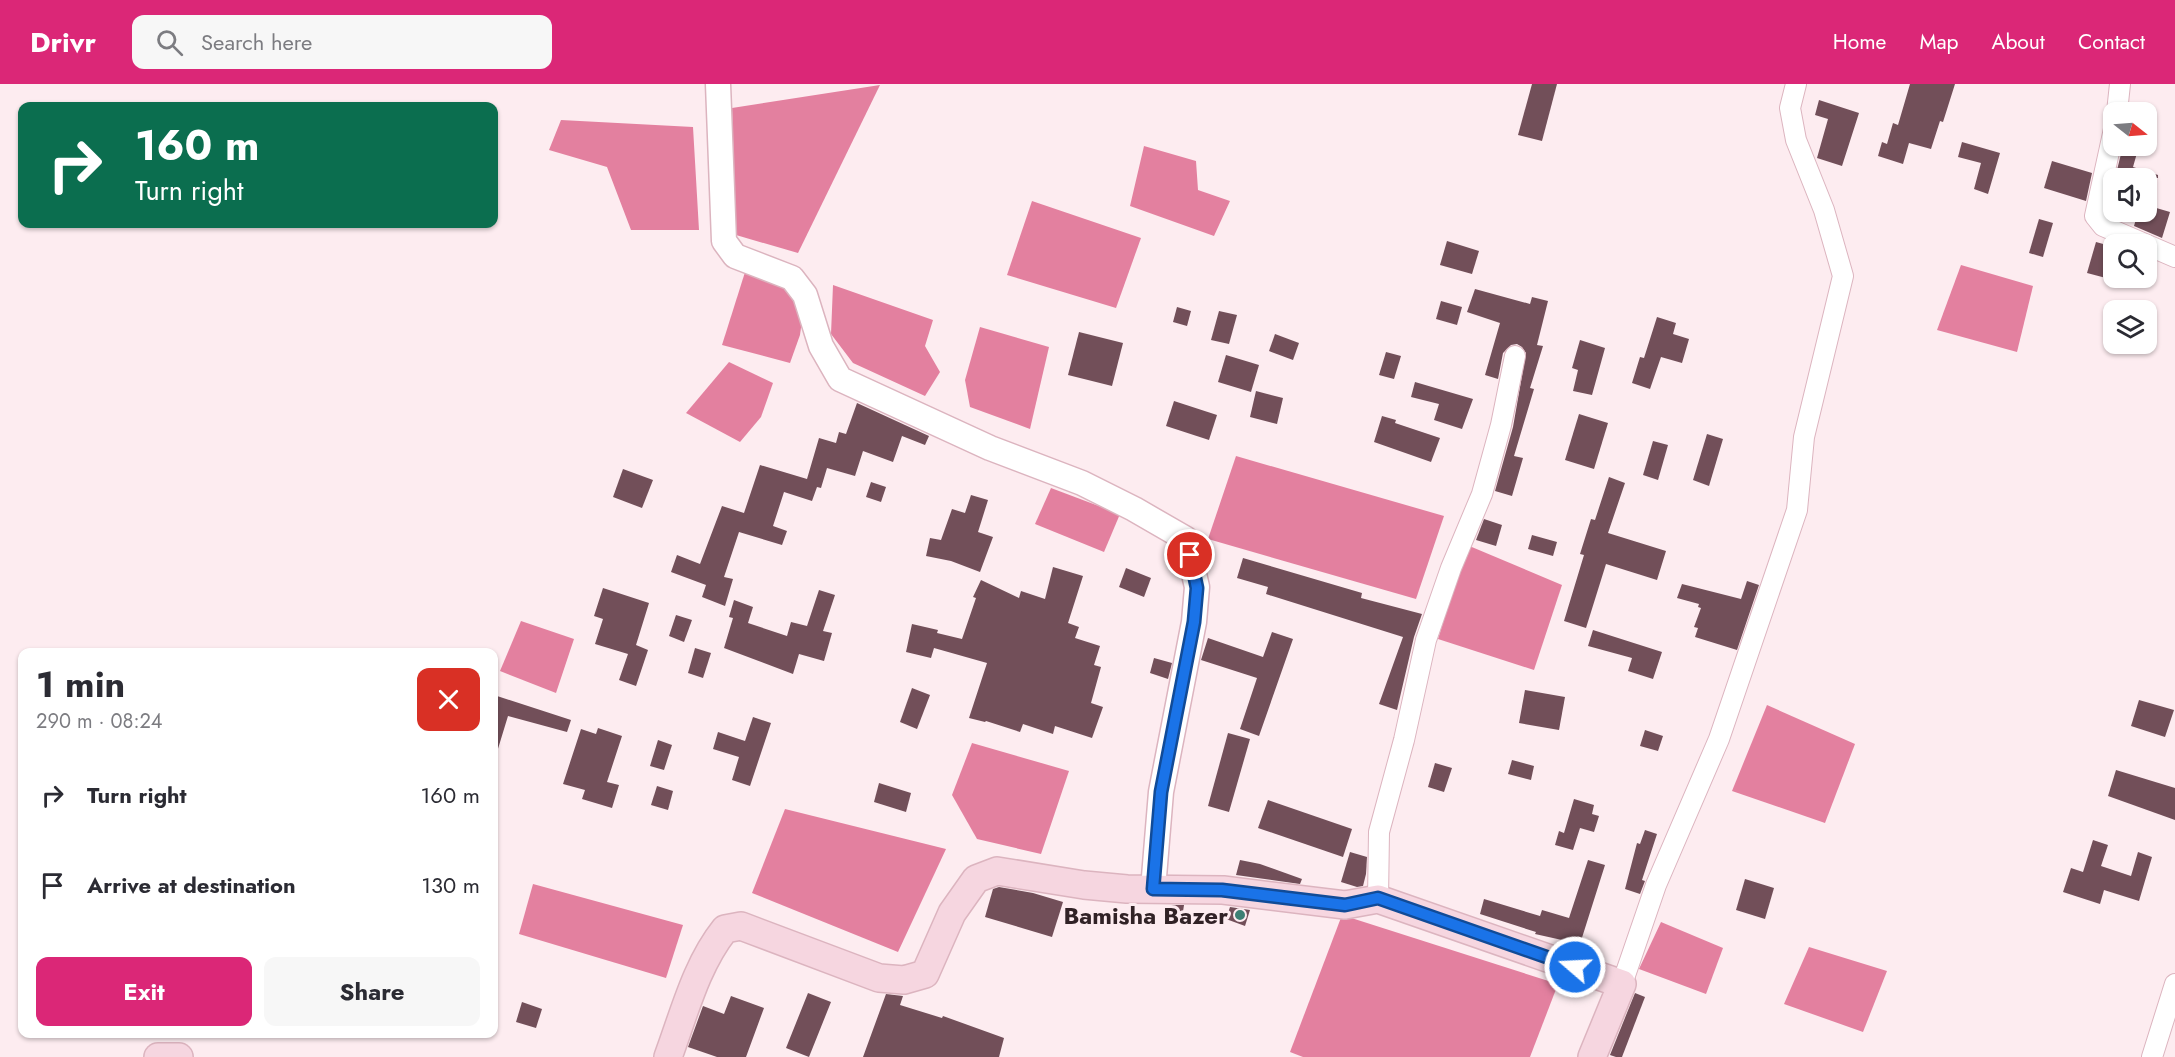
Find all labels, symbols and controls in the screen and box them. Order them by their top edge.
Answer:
search box [132,15,552,69]
text: Drivr [30,22,96,63]
icon: search [153,26,186,59]
text: Search here [201,26,312,58]
text: Home [1833,27,1886,57]
text: Map [1919,27,1959,57]
text: About [1992,27,2045,57]
text: Contact [2078,27,2145,57]
north arrow [2103,102,2157,156]
map controls [2103,102,2157,354]
text: 160 m [135,115,259,176]
icon: right [36,126,114,204]
button: sound [2103,168,2157,222]
text: Turn right [135,171,243,210]
button: search [2103,234,2157,288]
button: layers [2103,300,2157,354]
pin [1164,529,1215,580]
icon: arrive [1173,538,1206,571]
text: 1 min [36,658,125,710]
button: close [417,668,480,731]
text: 290 m · 08:24 [36,707,162,736]
icon: right [36,779,69,812]
text: Turn right [87,779,187,811]
text: 160 m [420,779,480,811]
icon: arrive [36,869,69,902]
text: Arrive at destination [87,869,296,901]
text: 130 m [421,869,480,901]
place label: Bamisha Bazer [1063,898,1228,933]
marker: Bamisha Bazer [1233,908,1247,922]
position arrow [1543,935,1607,999]
button: Exit [36,957,252,1026]
button: Share [264,957,480,1026]

